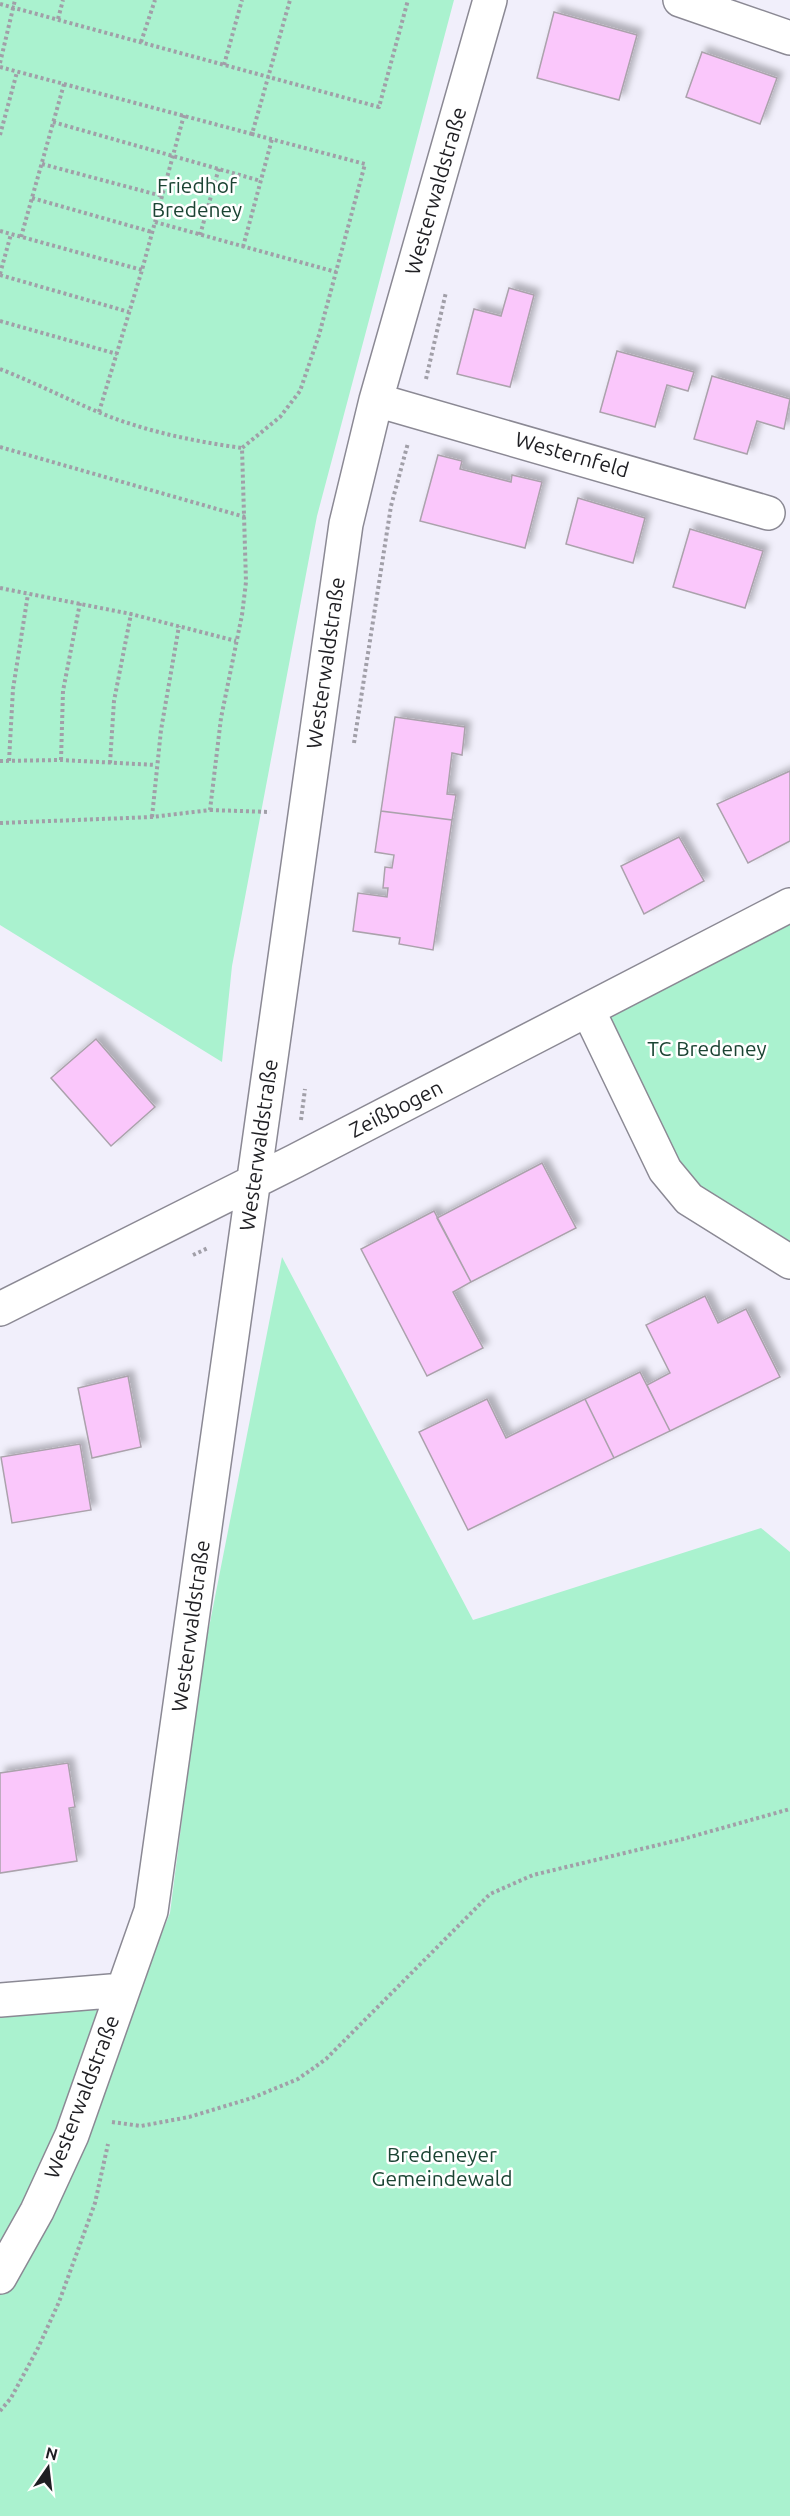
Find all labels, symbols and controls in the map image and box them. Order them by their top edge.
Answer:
street label: Westerwaldstraße [400,104,470,277]
park label: Friedhof Bredeney [152,173,242,221]
street label: Westernfeld [513,426,632,482]
street label: Westerwaldstraße [301,575,349,750]
park label: TC Bredeney [647,1036,767,1060]
street label: Westerwaldstraße [234,1057,282,1232]
street label: Zeißbogen [345,1074,446,1142]
street label: Westerwaldstraße [166,1538,214,1713]
street label: Westerwaldstraße [39,2011,123,2182]
park label: Bredeneyer Gemeindewald [371,2142,513,2190]
north arrow [18,2438,78,2498]
text: N [44,2443,60,2464]

